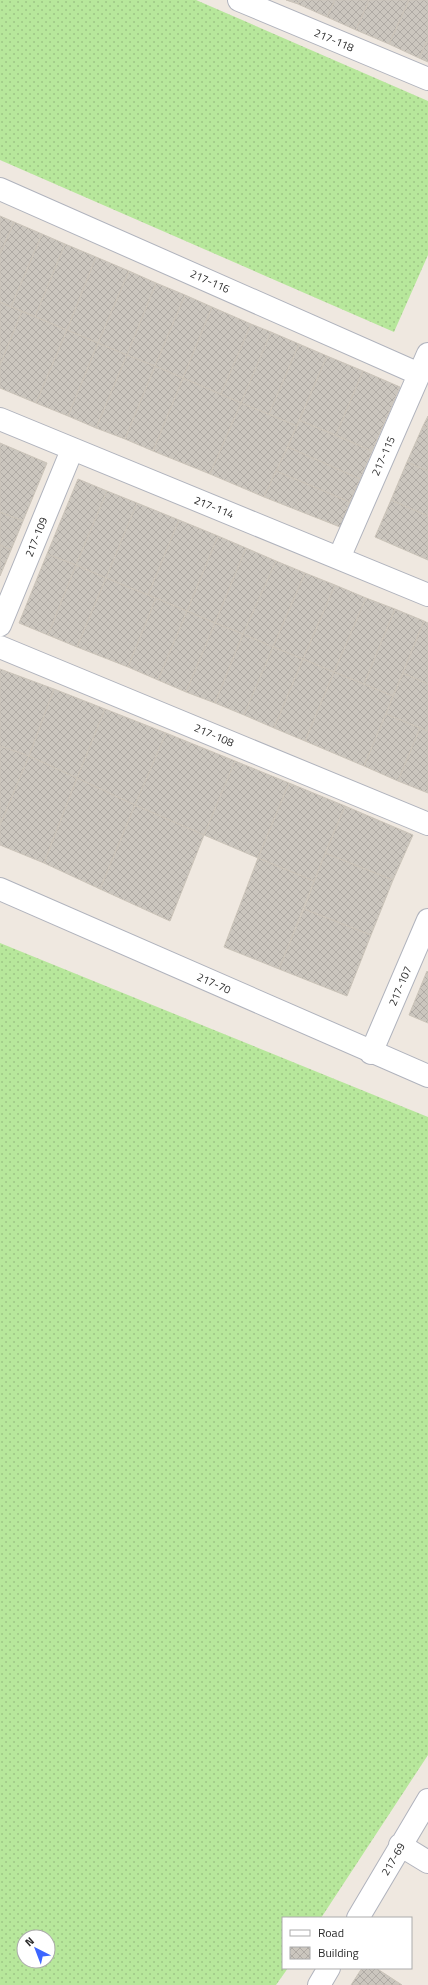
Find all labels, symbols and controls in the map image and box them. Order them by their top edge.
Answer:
street label: 217-118 [312,24,356,56]
street label: 217-116 [188,265,232,297]
street label: 217-115 [367,434,399,478]
street label: 217-114 [192,492,236,522]
street label: 217-109 [21,515,51,559]
street label: 217-108 [192,719,236,751]
street label: 217-107 [384,964,416,1008]
street label: 217-70 [194,968,234,998]
street label: 217-69 [377,1840,409,1878]
legend [282,1917,412,1969]
text: Road [318,1923,344,1942]
north arrow [16,1929,56,1969]
text: N [21,1933,37,1950]
text: Building [318,1943,359,1962]

